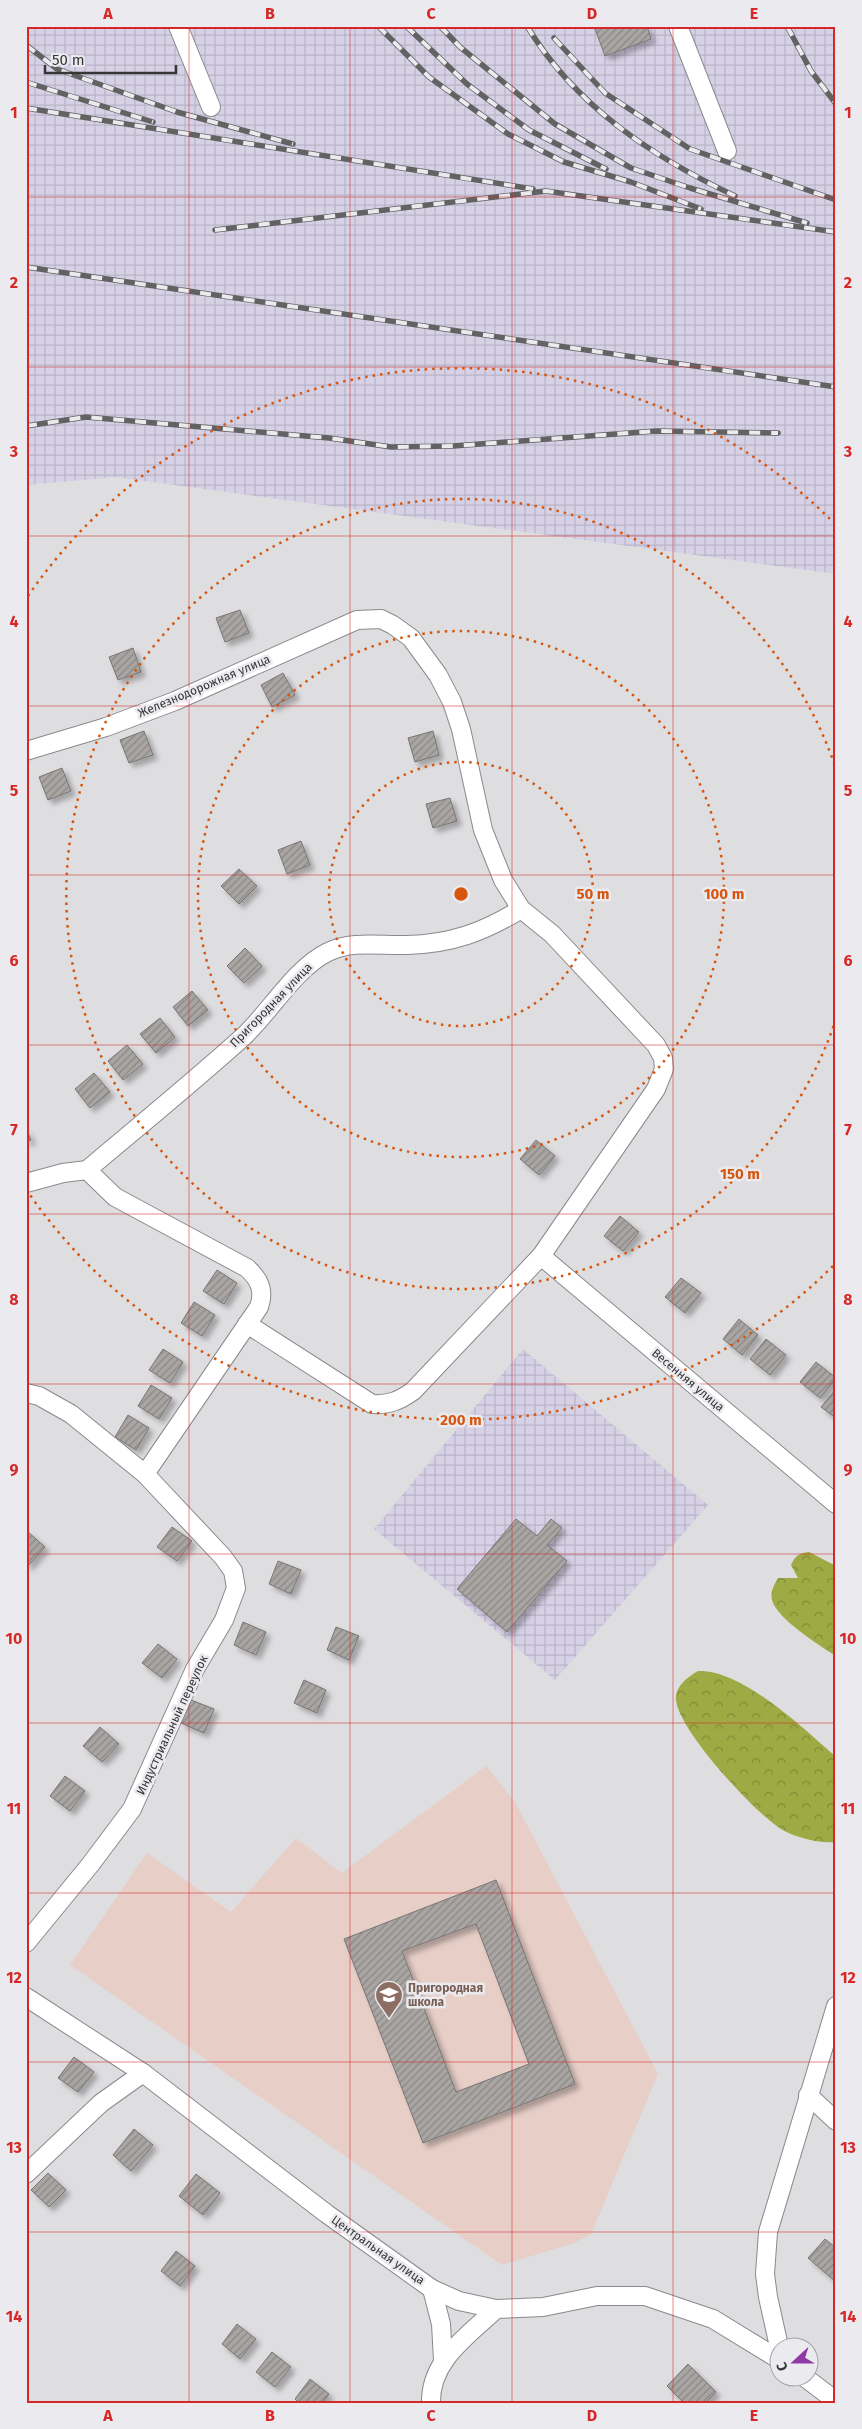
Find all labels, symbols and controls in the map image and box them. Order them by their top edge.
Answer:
text: A [102,4,113,23]
text: B [265,4,275,23]
text: C [426,4,436,23]
text: D [587,4,597,23]
text: E [750,4,758,23]
scale bar [45,42,176,74]
text: 50 m [52,51,85,69]
text: 1 [10,103,18,122]
text: 1 [844,103,852,122]
text: 2 [10,273,18,292]
text: 2 [844,273,852,292]
text: 3 [9,442,18,461]
text: 3 [843,442,852,461]
text: 4 [9,612,19,631]
text: 4 [843,612,853,631]
street label: Железнодорожная улица [136,652,272,720]
text: 5 [10,781,19,800]
text: 5 [844,781,853,800]
centre of rings [452,885,470,903]
text: 50 m [576,885,610,903]
text: 100 m [704,885,744,903]
text: 6 [9,951,19,970]
text: 6 [843,951,853,970]
street label: Пригородная улица [227,960,315,1050]
text: 7 [10,1120,18,1139]
text: 7 [844,1120,852,1139]
text: 150 m [720,1165,760,1183]
text: 8 [9,1290,19,1309]
text: 8 [843,1290,853,1309]
street label: Весенняя улица [649,1346,727,1414]
text: 200 m [440,1411,482,1429]
text: 9 [10,1460,19,1479]
text: 9 [844,1460,853,1479]
text: 10 [6,1629,22,1648]
text: 10 [840,1629,856,1648]
street label: Индустриальный переулок [133,1652,211,1797]
text: 11 [7,1799,21,1818]
text: 11 [841,1799,855,1818]
text: 12 [6,1968,22,1987]
text: 12 [840,1968,856,1987]
school or university icon: Пригородная школа [374,1980,404,2019]
place label: Пригородная школа [408,1981,483,2009]
text: 13 [6,2138,22,2157]
text: 13 [840,2138,856,2157]
street label: Центральная улица [329,2213,427,2287]
text: 14 [6,2307,22,2326]
text: 14 [840,2307,856,2326]
north arrow [770,2336,820,2386]
text: С [773,2360,792,2373]
text: A [102,2406,113,2425]
text: B [265,2406,275,2425]
text: C [426,2406,436,2425]
text: D [587,2406,597,2425]
text: E [750,2406,758,2425]

